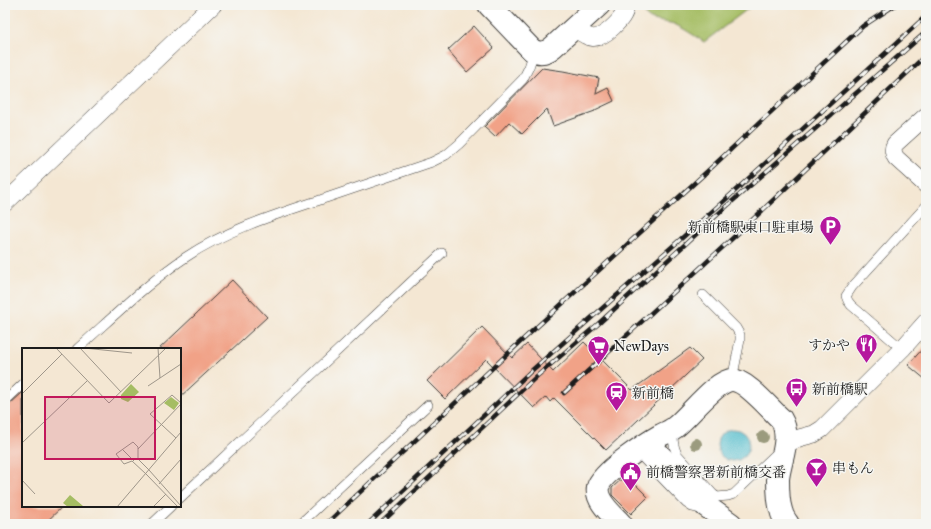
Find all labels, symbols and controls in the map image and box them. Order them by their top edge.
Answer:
parking icon: 新前橋駅東口駐車場 [817,214,843,247]
place label: 新前橋駅東口駐車場 [688,219,814,236]
restaurant icon: すかや [853,332,879,365]
supermarket icon: NewDays [586,333,612,366]
place label: すかや [808,337,850,354]
place label: NewDays [614,338,669,355]
inset map [22,348,181,507]
bus stop icon: 新前橋駅 [784,376,810,409]
station icon: 新前橋 [603,380,629,413]
place label: 新前橋駅 [812,381,868,398]
place label: 新前橋 [632,385,674,402]
bar icon: 串もん [803,455,829,488]
public building icon: 前橋警察署新前橋交番 [617,459,643,492]
place label: 串もん [832,460,874,477]
place label: 前橋警察署新前橋交番 [646,464,786,481]

